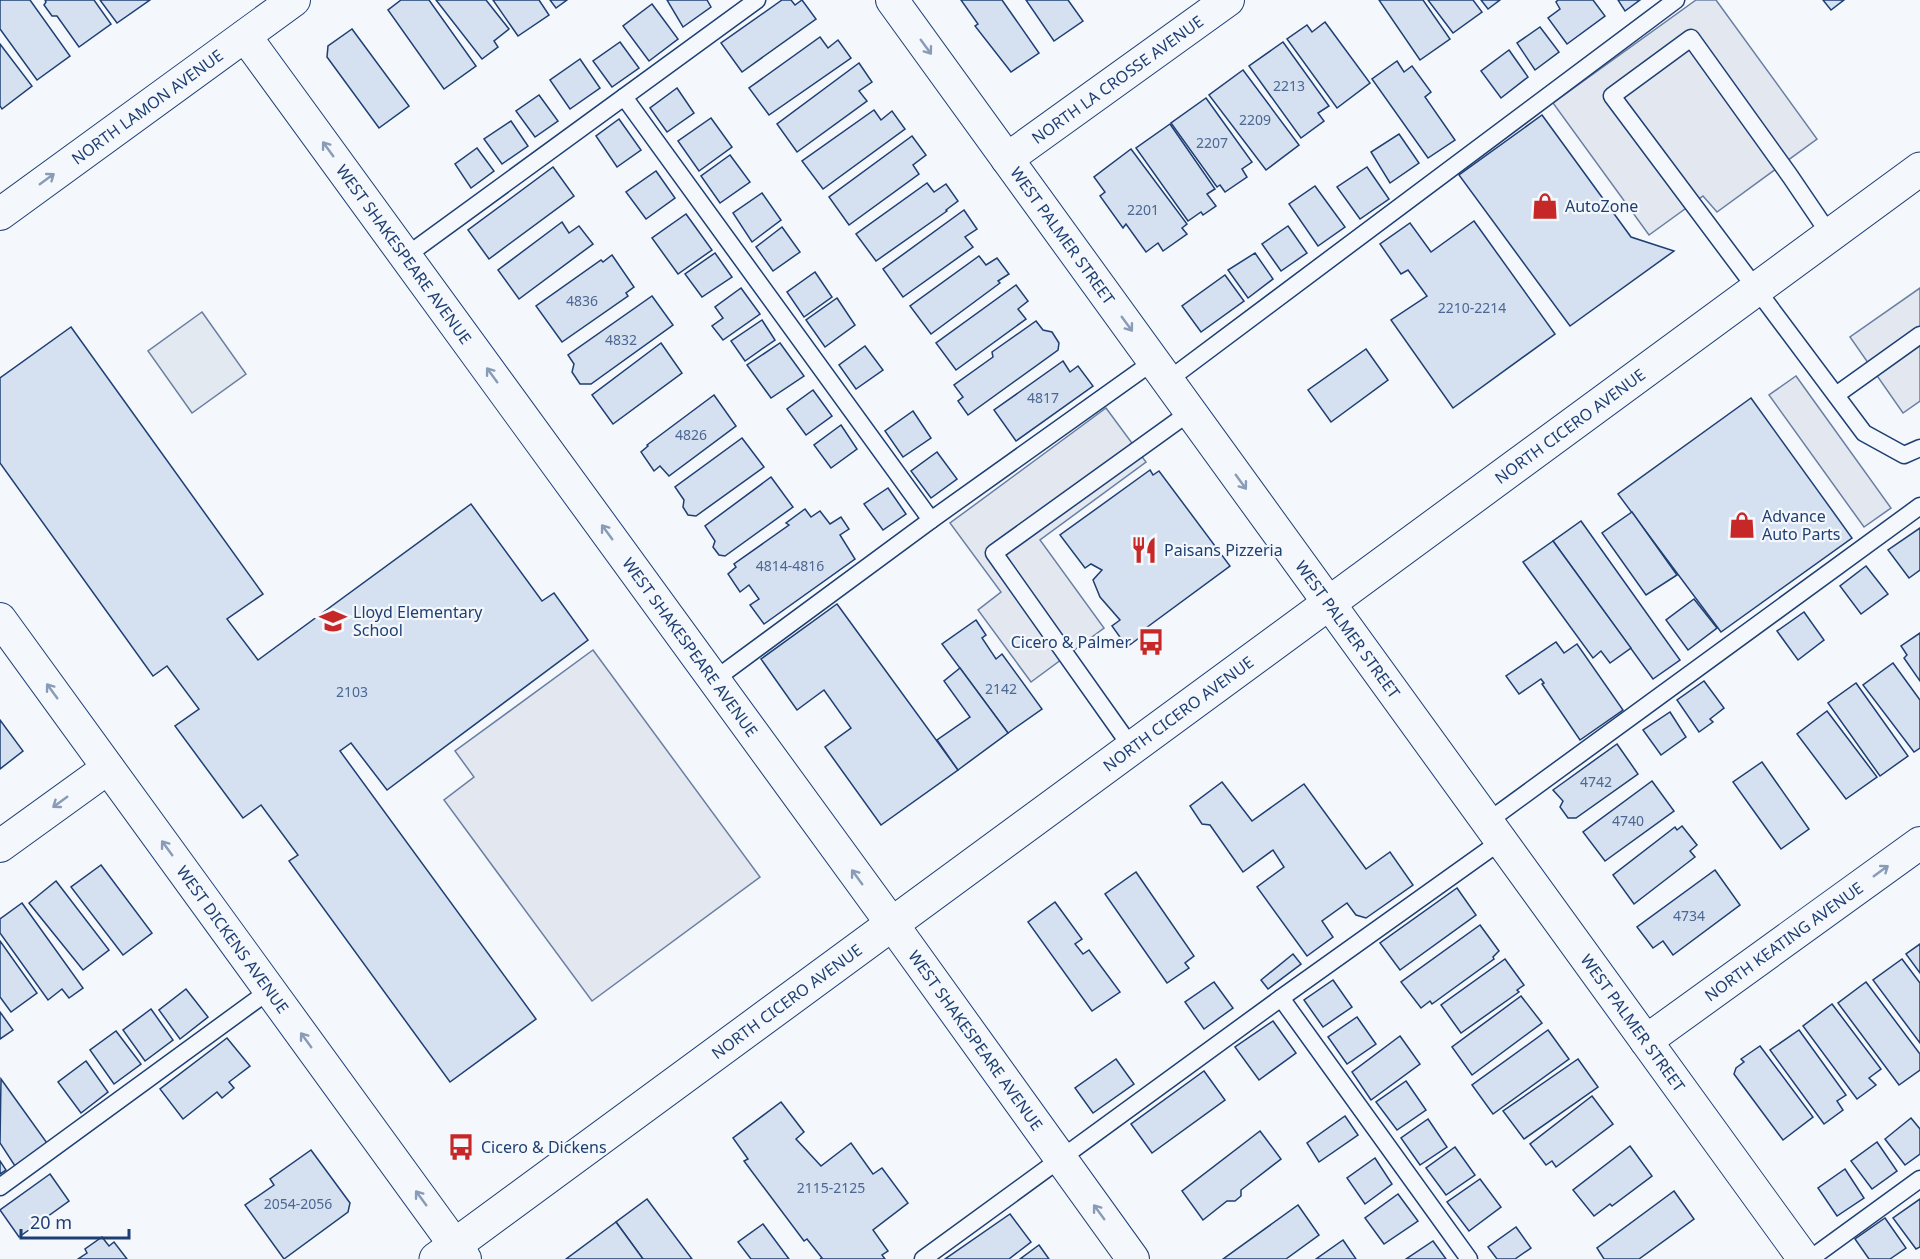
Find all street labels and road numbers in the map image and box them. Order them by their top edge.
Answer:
street label: NORTH LA CROSSE AVENUE [1027,10,1208,149]
street label: NORTH LAMON AVENUE [67,44,227,169]
street label: WEST SHAKESPEARE AVENUE [331,160,477,348]
street label: WEST PALMER STREET [1005,162,1120,309]
street label: NORTH CICERO AVENUE [1490,363,1650,489]
street label: WEST SHAKESPEARE AVENUE [617,553,763,741]
street label: WEST PALMER STREET [1290,556,1405,703]
street label: NORTH CICERO AVENUE [1099,651,1258,776]
street label: WEST DICKENS AVENUE [172,861,294,1018]
street label: NORTH KEATING AVENUE [1700,877,1868,1006]
street label: NORTH CICERO AVENUE [707,939,866,1064]
street label: WEST SHAKESPEARE AVENUE [903,946,1048,1135]
street label: WEST PALMER STREET [1576,950,1690,1096]

